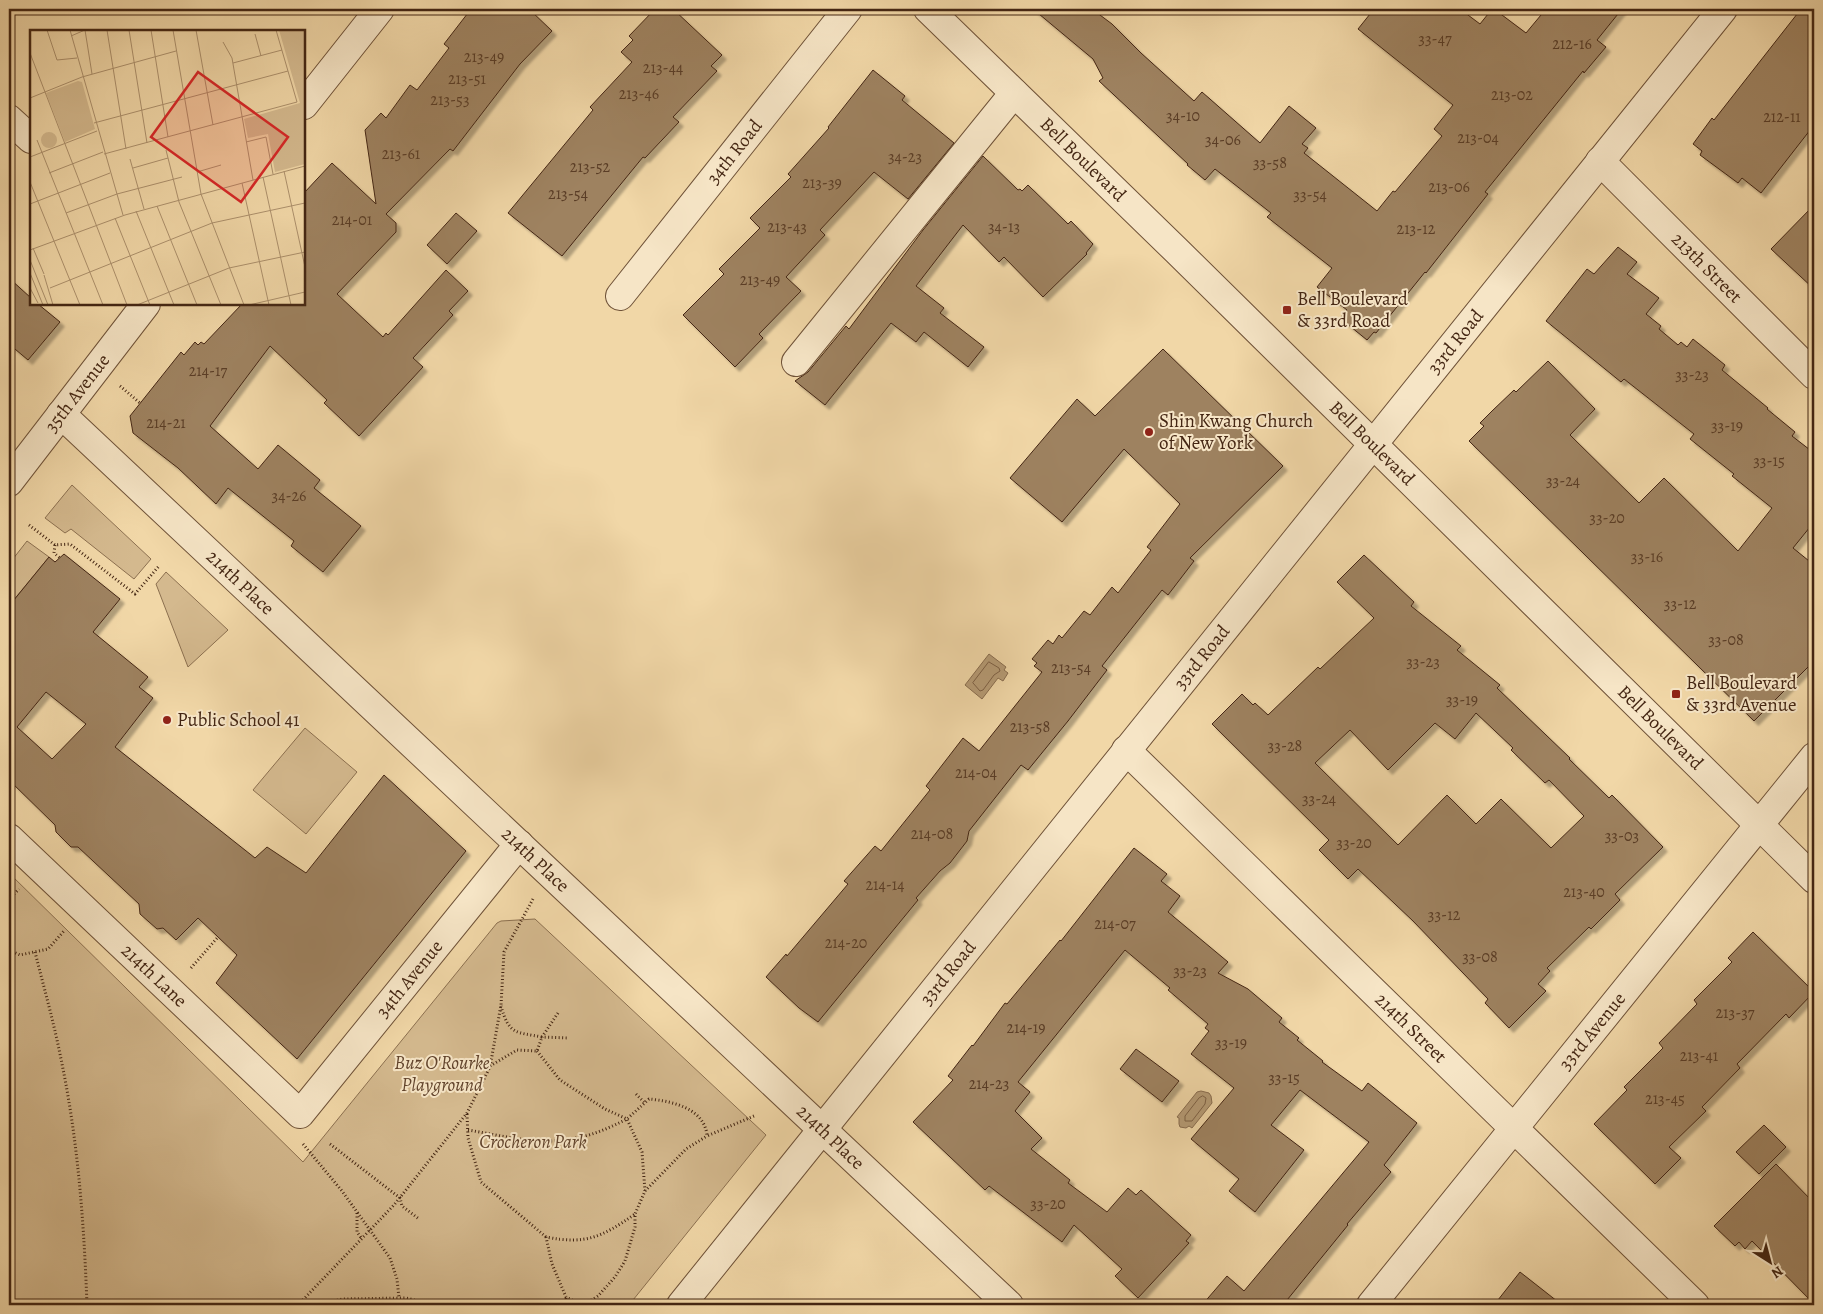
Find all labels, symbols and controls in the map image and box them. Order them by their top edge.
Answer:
house number: 33-47 [1418,28,1452,50]
inset map [30,30,305,305]
house number: 212-16 [1552,33,1592,55]
house number: 213-49 [464,46,504,68]
house number: 213-44 [643,57,683,79]
house number: 213-51 [448,68,487,90]
house number: 213-46 [619,83,659,105]
house number: 213-02 [1491,84,1533,106]
house number: 213-53 [430,89,470,111]
house number: 34-10 [1166,105,1200,127]
house number: 212-11 [1763,106,1801,128]
street label: Bell Boulevard [1034,112,1132,208]
street label: 34th Road [701,113,769,190]
house number: 213-04 [1457,127,1499,149]
house number: 34-06 [1205,129,1241,151]
house number: 213-61 [382,143,421,165]
house number: 34-23 [888,146,922,168]
house number: 33-58 [1253,152,1287,174]
house number: 213-52 [570,156,611,178]
house number: 213-39 [802,172,842,194]
house number: 213-06 [1428,176,1470,198]
house number: 213-54 [548,183,588,205]
house number: 33-54 [1293,184,1327,206]
house number: 214-01 [332,209,373,231]
house number: 213-43 [767,216,807,238]
house number: 34-13 [988,216,1020,238]
house number: 213-12 [1397,218,1436,240]
street label: 213th Street [1666,227,1748,309]
house number: 213-49 [740,269,780,291]
place label: Bell Boulevard & 33rd Road [1297,286,1409,334]
street label: 33rd Road [1421,303,1490,380]
marker: Bell Boulevard & 33rd Road [1281,304,1293,316]
street label: 35th Avenue [39,349,116,438]
house number: 214-17 [189,360,228,382]
house number: 33-23 [1675,364,1709,386]
street label: Bell Boulevard [1323,395,1421,492]
place label: Shin Kwang Church of New York [1159,408,1313,456]
house number: 214-21 [146,412,186,434]
house number: 33-19 [1711,415,1743,437]
marker: Shin Kwang Church of New York [1143,426,1155,438]
house number: 33-15 [1753,450,1785,472]
house number: 33-24 [1546,470,1580,492]
house number: 34-26 [272,485,306,507]
house number: 33-20 [1589,507,1625,529]
street label: 214th Place [201,544,280,621]
house number: 33-16 [1631,546,1663,568]
house number: 33-12 [1664,593,1697,615]
street label: 33rd Road [1168,619,1236,695]
house number: 33-08 [1708,629,1744,651]
house number: 33-23 [1406,651,1440,673]
house number: 213-54 [1051,657,1091,679]
place label: Bell Boulevard & 33rd Avenue [1686,670,1798,718]
street label: Bell Boulevard [1612,679,1710,776]
marker: Bell Boulevard & 33rd Avenue [1670,688,1682,700]
house number: 33-19 [1446,689,1478,711]
place label: Public School 41 [177,707,300,733]
marker: Public School 41 [161,714,173,726]
house number: 213-58 [1010,716,1050,738]
house number: 33-28 [1268,735,1302,757]
house number: 214-04 [955,762,997,784]
house number: 33-24 [1302,788,1336,810]
street label: 214th Place [496,821,575,898]
house number: 214-08 [911,823,953,845]
house number: 33-03 [1605,825,1639,847]
house number: 33-20 [1336,832,1372,854]
house number: 214-14 [865,874,905,896]
house number: 213-40 [1563,881,1605,903]
house number: 33-12 [1428,904,1461,926]
house number: 214-07 [1094,913,1136,935]
house number: 214-20 [825,932,867,954]
street label: 34th Avenue [370,934,449,1023]
street label: 33rd Road [914,934,983,1011]
street label: 214th Lane [115,938,193,1013]
house number: 33-08 [1462,946,1498,968]
house number: 33-23 [1173,960,1207,982]
street label: 214th Street [1369,987,1453,1069]
street label: 33rd Avenue [1553,987,1632,1076]
house number: 213-37 [1715,1002,1755,1024]
house number: 214-19 [1006,1017,1046,1039]
house number: 33-19 [1215,1032,1247,1054]
house number: 213-41 [1680,1045,1719,1067]
park label: Buz O'Rourke Playground [394,1050,490,1098]
house number: 33-15 [1268,1067,1300,1089]
house number: 214-23 [969,1073,1009,1095]
house number: 213-45 [1645,1088,1685,1110]
street label: 214th Place [791,1099,870,1176]
park label: Crocheron Park [479,1129,587,1155]
house number: 33-20 [1030,1193,1066,1215]
north arrow [1746,1236,1796,1286]
text: N [1768,1261,1787,1283]

